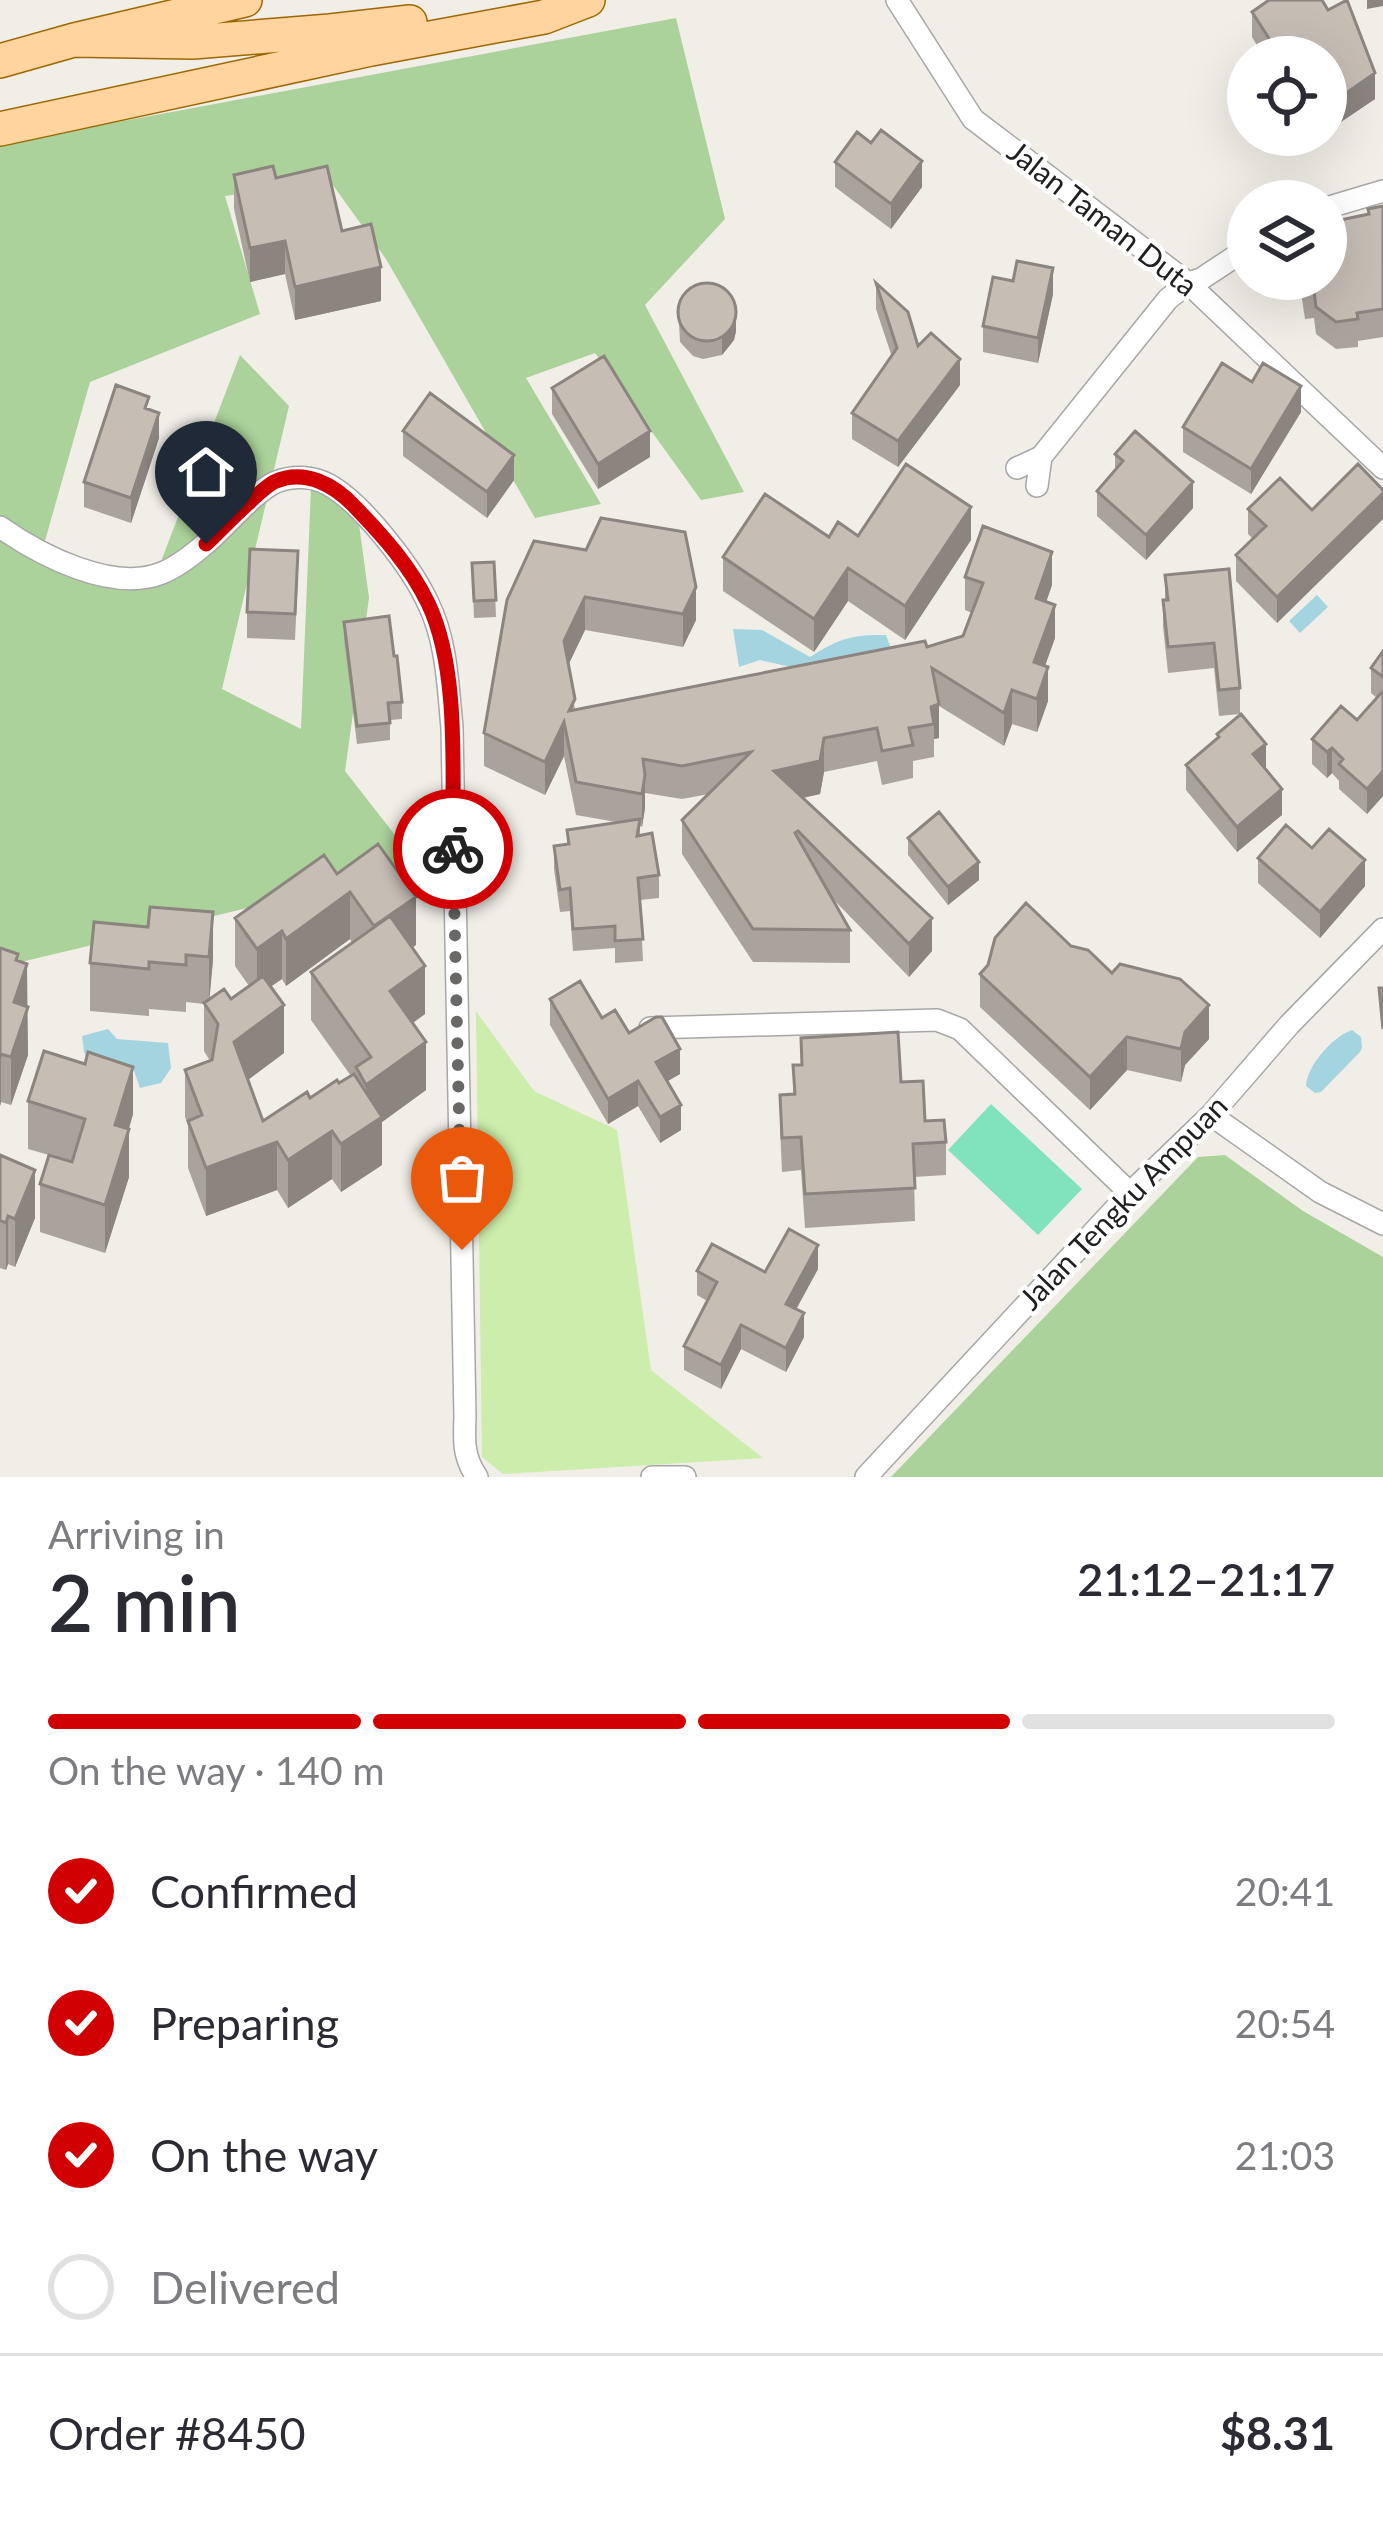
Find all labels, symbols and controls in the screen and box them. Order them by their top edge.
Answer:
map controls [1227,36,1347,300]
button: locate [1227,36,1347,156]
street label: Jalan Taman Duta [1001,132,1205,303]
button: layers [1227,180,1347,300]
pin [155,421,257,544]
icon: home [173,439,239,505]
courier [393,789,513,909]
icon: bike [420,816,486,882]
street label: Jalan Tengku Ampuan [1011,1087,1234,1316]
pin [411,1127,513,1250]
icon: bag [429,1145,495,1211]
text: Arriving in [48,1511,225,1557]
text: 21:12–21:17 [1077,1552,1335,1606]
text: 2 min [48,1555,241,1649]
text: On the way · 140 m [48,1747,385,1793]
icon: check [48,1858,114,1924]
text: Confirmed [150,1864,358,1918]
text: 20:41 [1235,1868,1335,1914]
icon: check [48,1990,114,2056]
text: Preparing [150,1996,339,2050]
text: 20:54 [1235,2000,1335,2046]
icon: check [48,2122,114,2188]
text: On the way [150,2128,378,2182]
text: 21:03 [1235,2132,1335,2178]
text: Delivered [150,2260,340,2314]
text: Order #8450 [48,2406,306,2460]
text: $8.31 [1220,2406,1335,2460]

